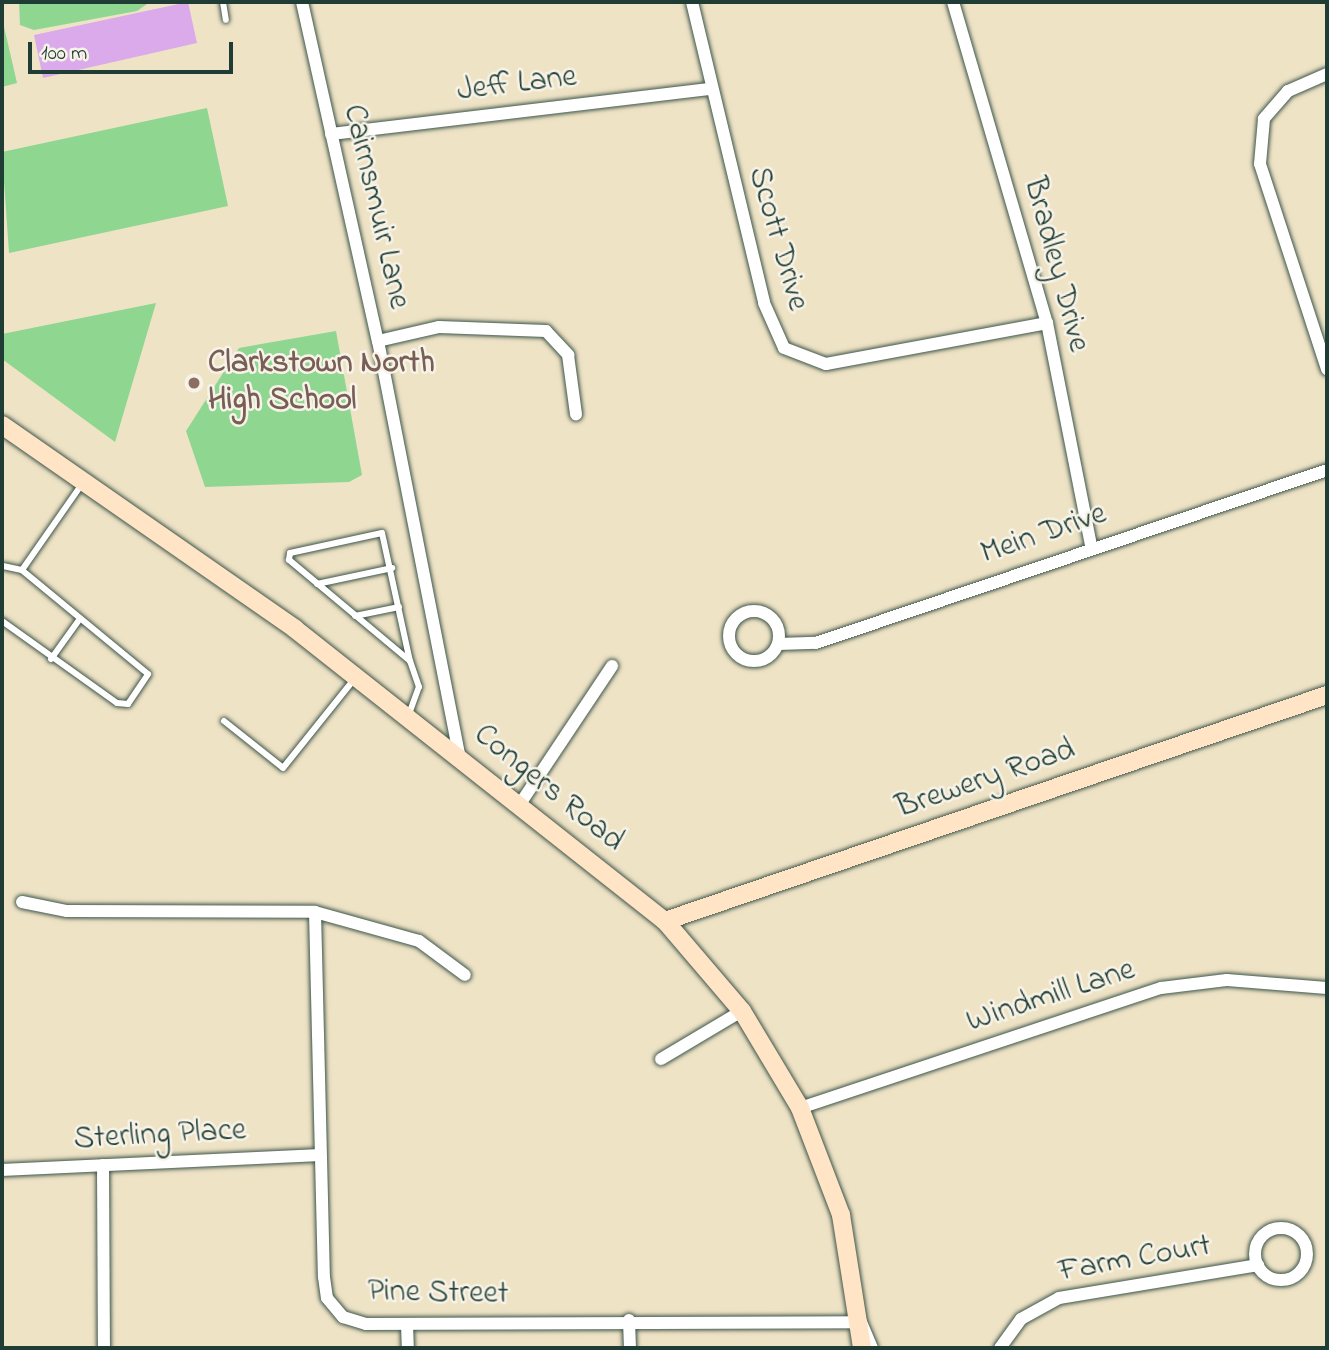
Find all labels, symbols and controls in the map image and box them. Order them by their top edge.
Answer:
scale bar [32,28,236,72]
text: 100 m [41,39,87,69]
street label: Jeff Lane [455,59,579,111]
street label: Cairnsmuir Lane [333,101,417,313]
street label: Scott Drive [738,163,816,315]
street label: Bradley Drive [1013,174,1097,356]
place label: Clarkstown North High School [208,346,435,421]
marker: Clarkstown North High School [186,375,202,391]
street label: Mein Drive [976,496,1112,574]
street label: Congers Road [465,717,631,861]
street label: Brewery Road [892,731,1080,829]
street label: Windmill Lane [962,952,1140,1042]
street label: Sterling Place [73,1112,247,1160]
street label: Farm Court [1056,1228,1214,1292]
street label: Pine Street [367,1274,509,1314]

